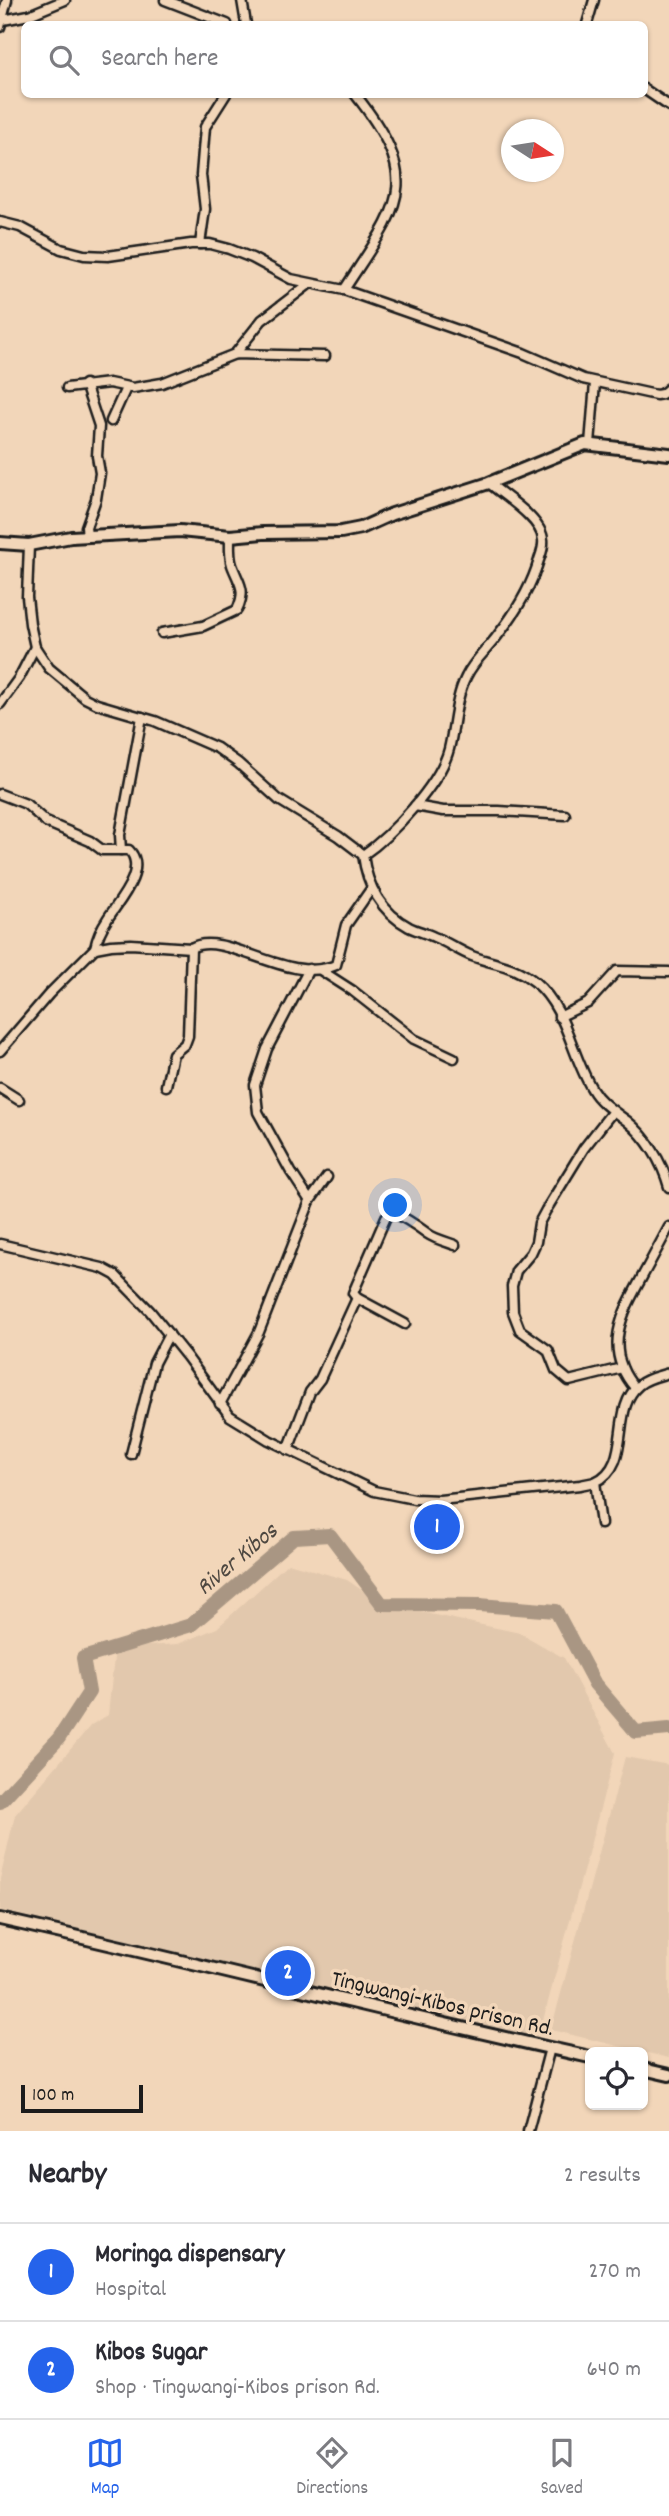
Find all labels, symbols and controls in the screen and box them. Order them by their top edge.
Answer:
search box [21,21,648,98]
icon: search [45,41,83,79]
text: Search here [101,41,219,78]
north arrow [501,119,564,182]
your location [378,1188,412,1222]
pin: 1 [414,1501,460,1553]
water label: River Kibos [190,1515,287,1605]
pin: 2 [265,1947,311,1999]
street label: Tingwangi-Kibos prison Rd. [328,1964,557,2047]
map controls [585,2047,648,2110]
button: locate [585,2047,648,2110]
scale bar [21,2082,144,2114]
text: 100 m [32,2083,74,2110]
text: Nearby [28,2155,106,2198]
text: 2 results [564,2160,641,2193]
text: Moringa dispensary [95,2237,284,2274]
text: 1 [48,2256,54,2289]
text: 270 m [589,2256,641,2289]
text: Hospital [95,2274,166,2307]
text: Kibos Sugar [95,2335,207,2372]
text: 2 [46,2354,56,2387]
text: 640 m [587,2354,641,2387]
text: Shop · Tingwangi-Kibos prison Rd. [95,2372,380,2405]
tab: Map [86,2434,124,2503]
tab: Directions [296,2434,368,2503]
tab: Saved [540,2434,583,2503]

